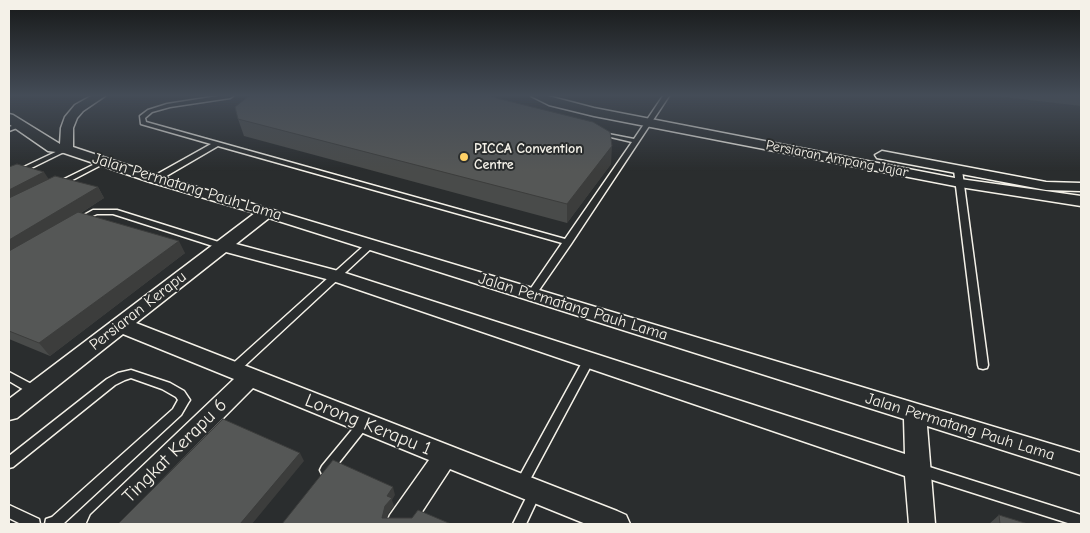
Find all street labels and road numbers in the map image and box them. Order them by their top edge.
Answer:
street label: Persiaran Ampang Jajar [764,137,910,181]
street label: Jalan Permatang Pauh Lama [90,149,284,225]
street label: Persiaran Kerapu [86,267,190,355]
street label: Jalan Permatang Pauh Lama [476,269,670,345]
street label: Lorong Kerapu 1 [301,389,435,461]
street label: Jalan Permatang Pauh Lama [863,389,1057,465]
street label: Tingkat Kerapu 6 [118,394,232,508]

